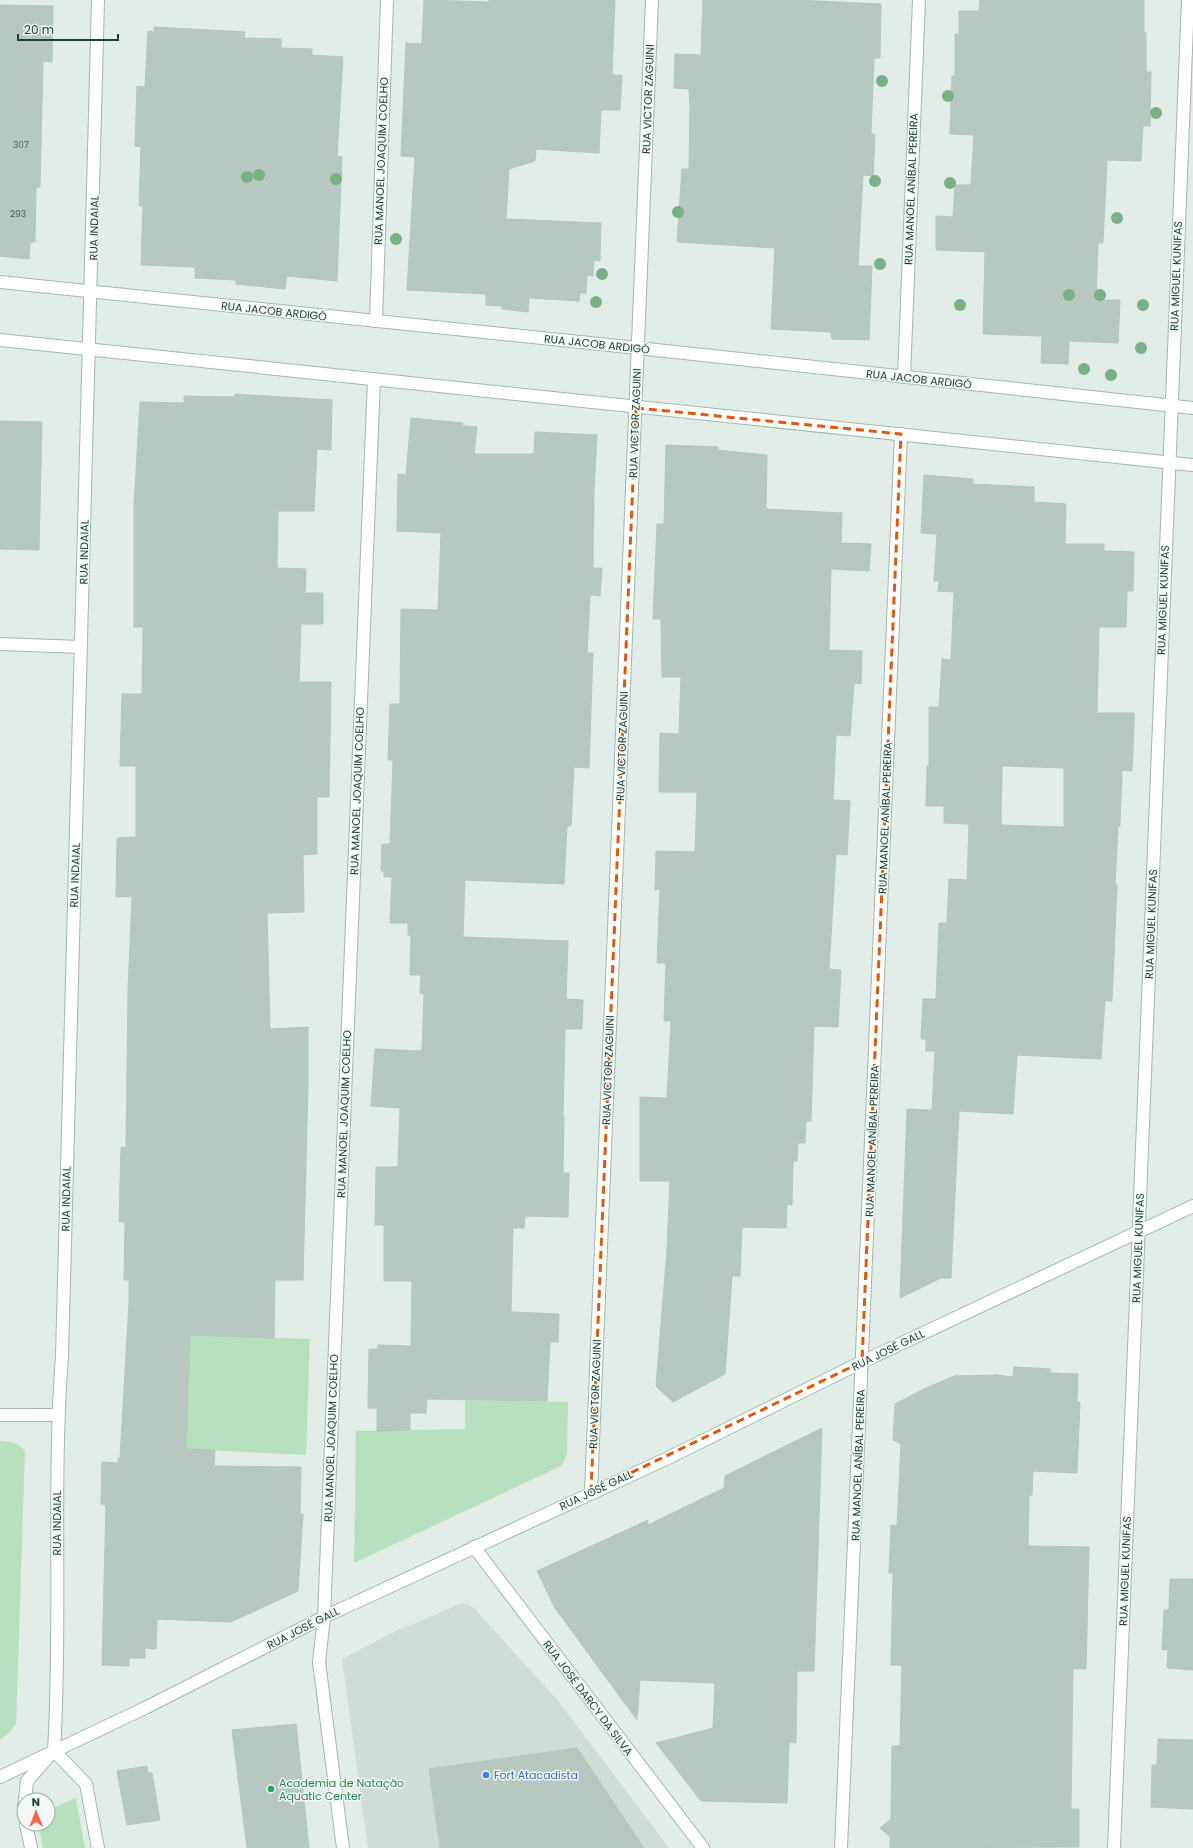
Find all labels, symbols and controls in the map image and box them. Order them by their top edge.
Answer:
scale bar [18,16,118,42]
text: 20 m [24,21,54,38]
street label: RUA VICTOR ZAGUINI [638,44,658,154]
street label: RUA MANOEL JOAQUIM COELHO [370,76,392,245]
street label: RUA MANOEL ANÍBAL PEREIRA [900,112,922,265]
house number: 307 [13,139,29,151]
street label: RUA INDAIAL [85,195,103,261]
house number: 293 [10,208,26,220]
street label: RUA MIGUEL KUNIFAS [1166,221,1186,331]
street label: RUA JACOB ARDIGÓ [220,297,328,325]
street label: RUA JACOB ARDIGÓ [543,330,651,358]
street label: RUA JACOB ARDIGÓ [865,365,973,393]
street label: RUA VICTOR ZAGUINI [625,368,645,478]
street label: RUA INDAIAL [75,519,93,585]
street label: RUA MIGUEL KUNIFAS [1153,545,1173,655]
street label: RUA VICTOR ZAGUINI [612,691,632,801]
street label: RUA MANOEL JOAQUIM COELHO [346,706,368,875]
street label: RUA MANOEL ANÍBAL PEREIRA [874,741,896,894]
street label: RUA INDAIAL [66,842,84,908]
street label: RUA MIGUEL KUNIFAS [1141,869,1161,979]
street label: RUA VICTOR ZAGUINI [598,1015,618,1125]
street label: RUA MANOEL JOAQUIM COELHO [333,1029,355,1198]
street label: RUA MANOEL ANÍBAL PEREIRA [861,1064,883,1217]
street label: RUA INDAIAL [57,1166,75,1232]
street label: RUA MIGUEL KUNIFAS [1128,1193,1148,1303]
street label: RUA JOSÉ GALL [849,1325,927,1375]
street label: RUA VICTOR ZAGUINI [585,1339,605,1449]
street label: RUA MANOEL JOAQUIM COELHO [320,1353,342,1522]
street label: RUA MANOEL ANÍBAL PEREIRA [847,1388,869,1541]
street label: RUA JOSÉ GALL [557,1466,636,1514]
street label: RUA INDAIAL [49,1490,65,1555]
street label: RUA MIGUEL KUNIFAS [1115,1516,1135,1626]
street label: RUA JOSÉ GALL [264,1603,342,1653]
street label: RUA JOSÉ DARCY DA SILVA [539,1637,637,1759]
place label: Fort Atacadista [494,1767,578,1783]
marker: Fort Atacadista [481,1770,491,1780]
place label: Academia de Natação Aquatic Center [279,1775,404,1804]
marker: Academia de Natação Aquatic Center [266,1784,276,1794]
north arrow [16,1792,56,1832]
text: N [32,1794,40,1810]

